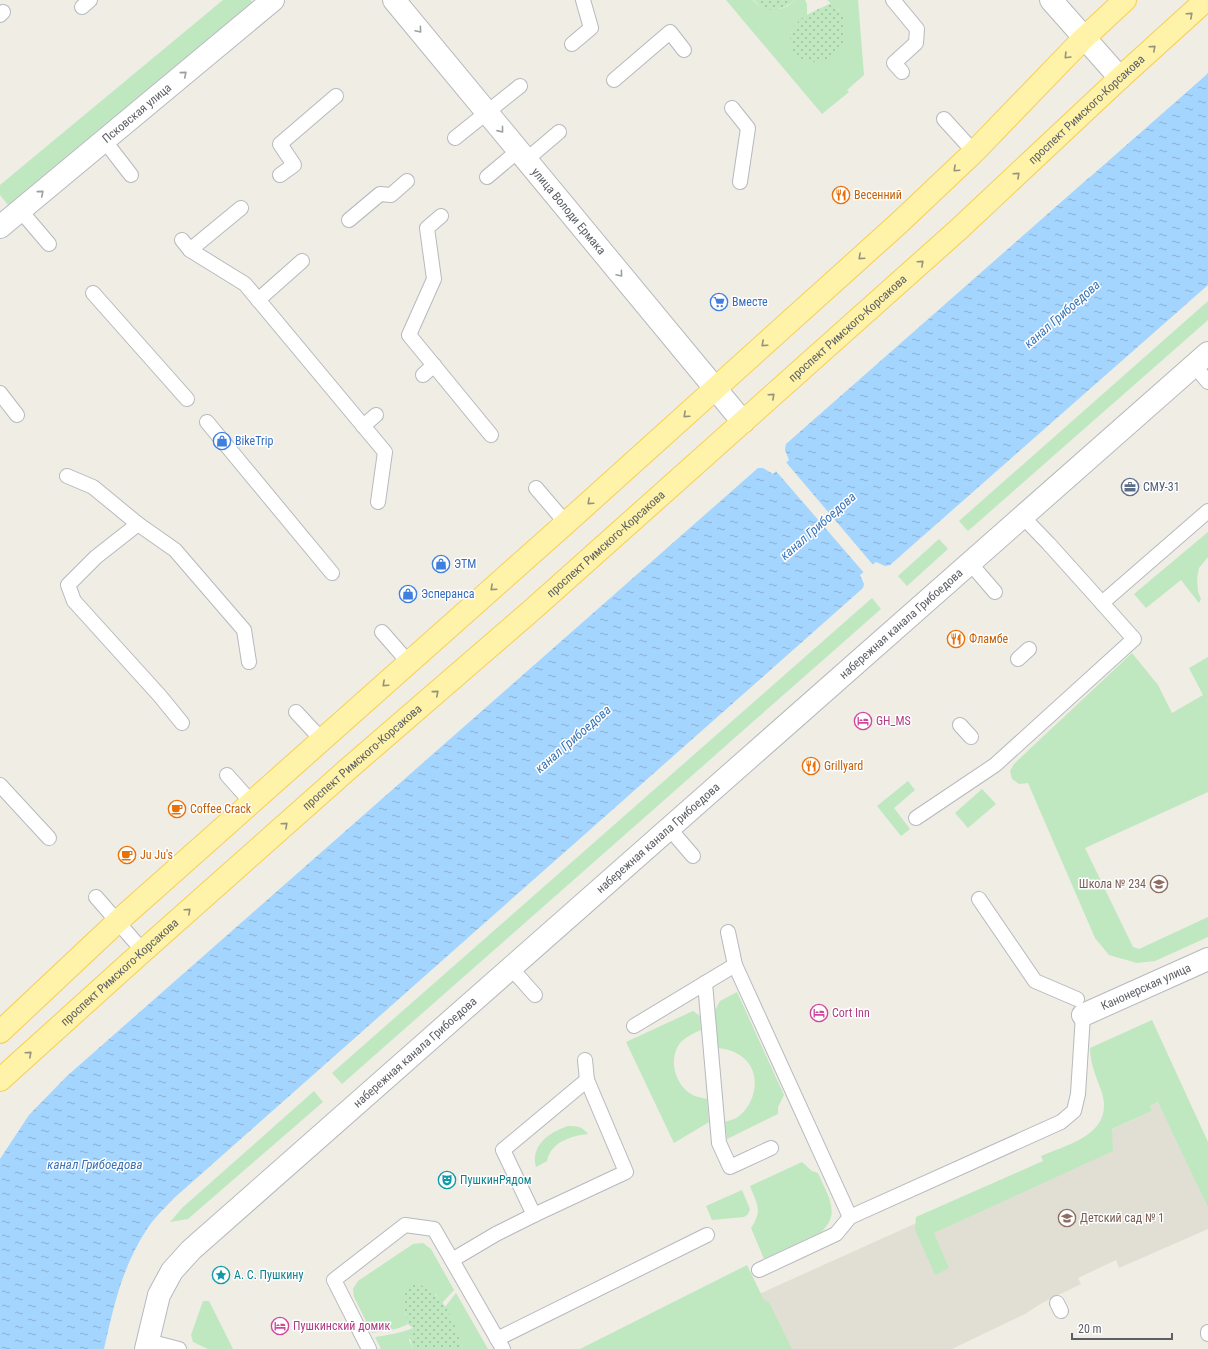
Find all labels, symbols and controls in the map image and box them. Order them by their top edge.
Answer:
one-way arrow [1185,12,1193,19]
one-way arrow [414,25,421,33]
one-way arrow [1148,45,1156,53]
one-way arrow [1064,51,1072,59]
street label: проспект Римского-Корсакова [1026,52,1148,167]
one-way arrow [179,72,186,79]
street label: Псковская улица [100,80,174,146]
one-way arrow [497,126,504,133]
one-way arrow [953,164,961,172]
street label: улица Володи Ермака [529,165,609,258]
one-way arrow [1012,172,1020,180]
restaurant icon: Весенний [831,185,851,205]
place label: Весенний [854,188,902,202]
one-way arrow [36,190,43,197]
one-way arrow [858,253,866,260]
one-way arrow [916,260,924,268]
one-way arrow [615,269,622,276]
street label: проспект Римского-Корсакова [786,272,910,385]
water label: канал Грибоедова [1021,277,1103,351]
supermarket icon: Вместе [709,292,729,312]
place label: Вместе [732,295,768,309]
one-way arrow [762,340,769,347]
one-way arrow [767,393,775,401]
one-way arrow [683,410,691,417]
shop icon: BikeTrip [212,431,232,451]
place label: BikeTrip [235,434,273,448]
office icon: СМУ-31 [1120,477,1140,497]
place label: СМУ-31 [1143,480,1180,494]
street label: проспект Римского-Корсакова [544,488,668,600]
water label: канал Грибоедова [777,489,859,563]
one-way arrow [587,497,594,504]
shop icon: ЭТМ [431,554,451,574]
place label: ЭТМ [454,557,476,571]
street label: набережная канала Грибоедова [837,565,966,682]
shop icon: Эсперанса [398,584,418,604]
one-way arrow [490,584,497,591]
place label: Эсперанса [421,587,475,601]
restaurant icon: Фламбе [946,629,966,649]
place label: Фламбе [969,632,1009,646]
one-way arrow [382,679,390,687]
one-way arrow [431,691,439,698]
street label: проспект Римского-Корсакова [300,701,425,813]
water label: канал Грибоедова [532,702,614,776]
hotel icon: GH_MS [853,711,873,731]
place label: GH_MS [876,714,911,728]
restaurant icon: Grillyard [801,756,821,776]
place label: Grillyard [824,759,863,773]
street label: набережная канала Грибоедова [594,780,723,896]
cafe icon: Coffee Crack [167,799,187,819]
place label: Coffee Crack [190,802,252,816]
one-way arrow [281,822,288,829]
cafe icon: Ju Ju's [117,845,137,865]
place label: Ju Ju's [140,848,173,862]
school or university icon: Школа № 234 [1149,874,1169,894]
place label: Школа № 234 [1079,877,1146,891]
one-way arrow [183,908,191,916]
street label: проспект Римского-Корсакова [58,916,182,1029]
street label: Канонерская улица [1099,960,1193,1013]
street label: набережная канала Грибоедова [351,994,480,1110]
hotel icon: Cort Inn [809,1003,829,1023]
place label: Cort Inn [832,1006,870,1020]
one-way arrow [24,1051,32,1059]
water label: канал Грибоедова [47,1157,143,1172]
theatre icon: ПушкинРядом [437,1170,457,1190]
place label: ПушкинРядом [460,1173,532,1187]
school or university icon: Детский сад № 1 [1057,1208,1077,1228]
place label: Детский сад № 1 [1080,1211,1164,1225]
place icon: А. С. Пушкину [211,1265,231,1285]
place label: А. С. Пушкину [234,1268,303,1282]
scale bar [1072,1315,1172,1341]
hotel icon: Пушкинский домик [270,1316,290,1336]
place label: Пушкинский домик [293,1319,390,1333]
text: 20 m [1078,1322,1102,1336]

